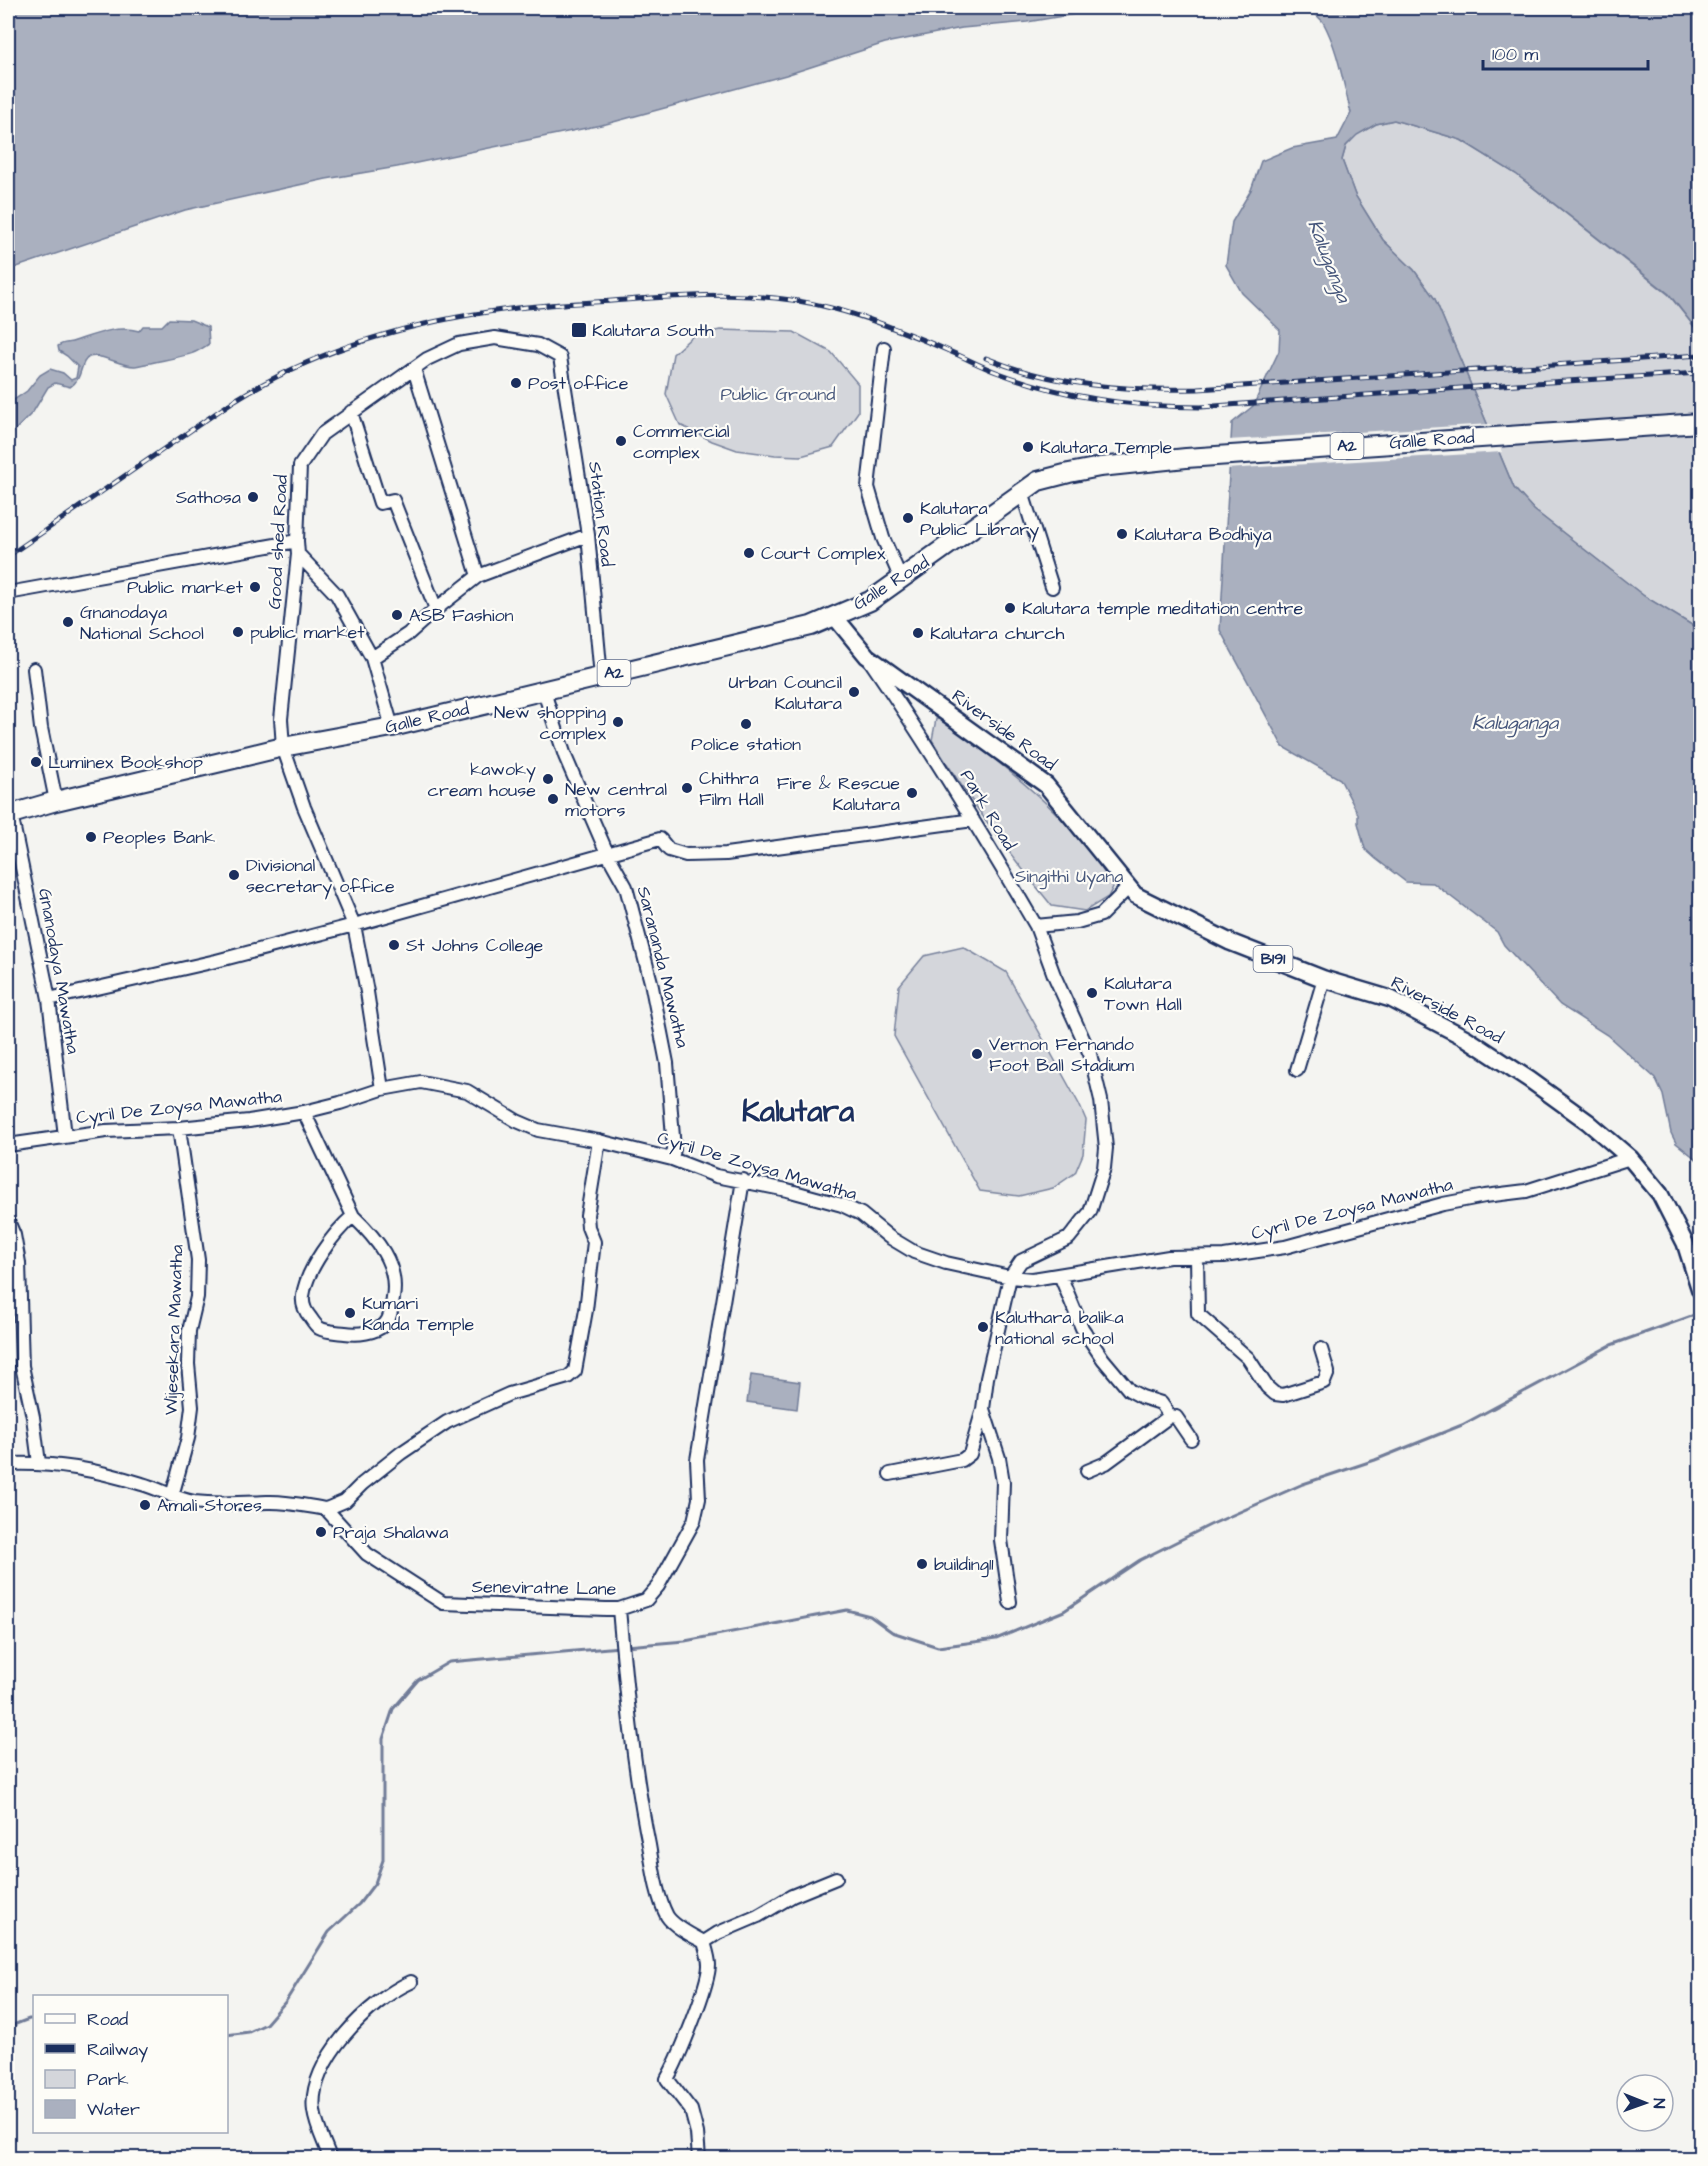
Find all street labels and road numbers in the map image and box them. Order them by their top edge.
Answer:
street label: Galle Road [1388,425,1476,455]
road number: A2 [1330,433,1364,459]
street label: Station Road [582,460,620,568]
street label: Good shed Road [262,474,294,610]
street label: Galle Road [848,550,934,616]
road number: A2 [598,660,630,686]
street label: Riverside Road [947,683,1061,777]
street label: Galle Road [382,696,472,740]
street label: Park Road [954,765,1022,855]
street label: Sarananda Mawatha [631,884,695,1050]
street label: Gnanodaya Mawatha [31,886,86,1056]
road number: B191 [1254,946,1292,972]
street label: Riverside Road [1386,970,1508,1050]
street label: Cyril De Zoysa Mawatha [75,1084,283,1131]
street label: Cyril De Zoysa Mawatha [654,1126,860,1207]
street label: Cyril De Zoysa Mawatha [1249,1172,1455,1247]
street label: Wijesekara Mawatha [159,1244,189,1416]
street label: Seneviratne Lane [471,1574,617,1602]

